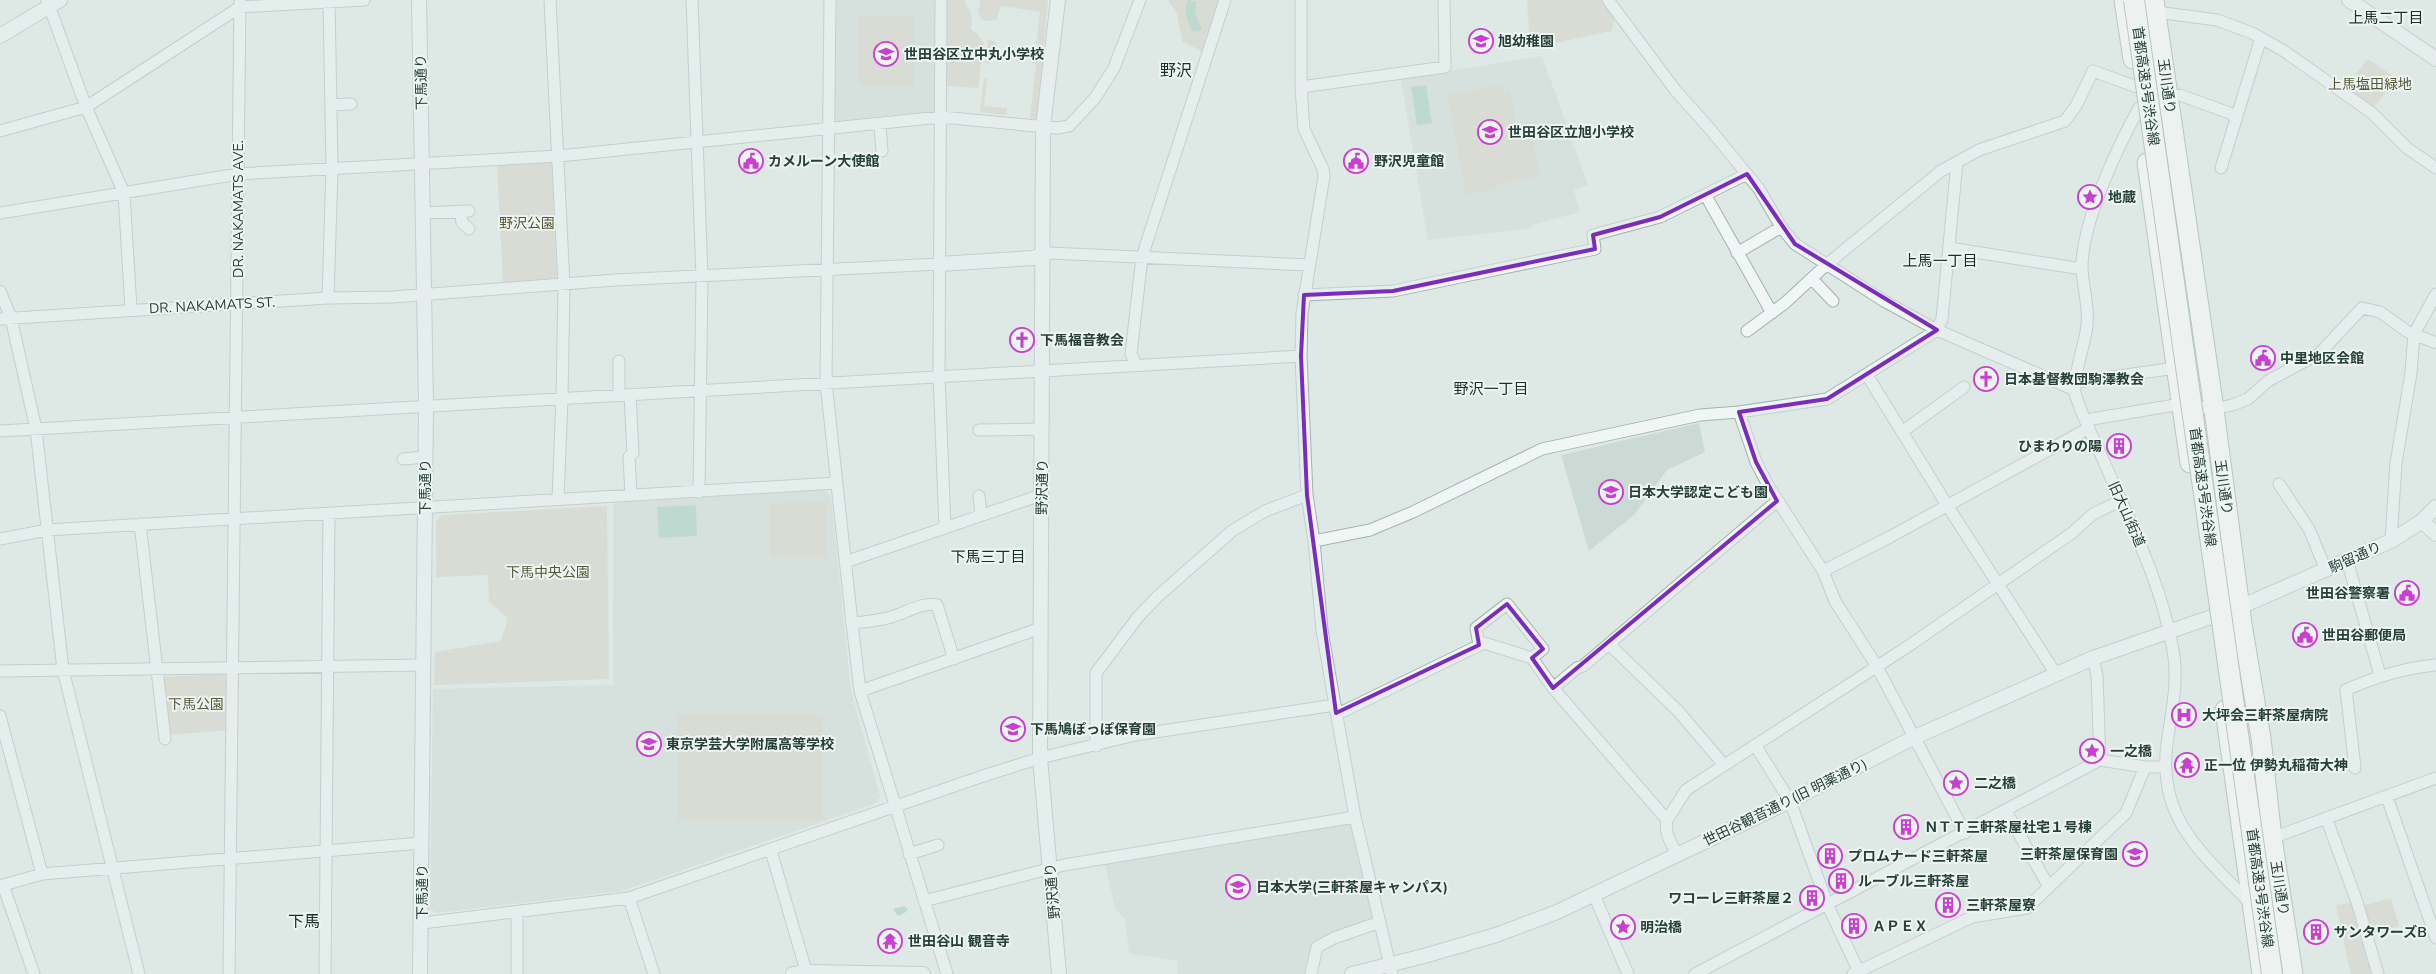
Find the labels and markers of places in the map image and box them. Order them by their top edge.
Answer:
school or university icon: 旭幼稚園 [1468,28,1494,54]
place label: 旭幼稚園 [1498,32,1554,51]
school or university icon: 世田谷区立中丸小学校 [873,41,899,67]
place label: 世田谷区立中丸小学校 [904,45,1044,64]
school or university icon: 世田谷区立旭小学校 [1477,119,1503,145]
place label: 世田谷区立旭小学校 [1508,123,1634,142]
public building icon: カメルーン大使館 [738,148,764,174]
public building icon: 野沢児童館 [1343,148,1369,174]
place label: カメルーン大使館 [768,152,879,171]
place label: 野沢児童館 [1374,152,1444,171]
place icon: 地蔵 [2077,184,2103,210]
place label: 地蔵 [2108,188,2136,207]
church icon: 下馬福音教会 [1009,327,1035,353]
place label: 下馬福音教会 [1040,331,1124,350]
public building icon: 中里地区会館 [2250,345,2276,371]
place label: 中里地区会館 [2280,349,2364,368]
church icon: 日本基督教団駒澤教会 [1973,366,1999,392]
place label: 日本基督教団駒澤教会 [2004,370,2144,389]
building icon: ひまわりの陽 [2106,433,2132,459]
place label: ひまわりの陽 [2018,437,2102,456]
school or university icon: 日本大学認定こども園 [1598,479,1624,505]
place label: 日本大学認定こども園 [1628,483,1768,502]
public building icon: 世田谷警察署 [2394,580,2420,606]
place label: 世田谷警察署 [2306,584,2390,603]
public building icon: 世田谷郵便局 [2292,622,2318,648]
place label: 世田谷郵便局 [2322,626,2406,645]
hospital icon: 大坪会三軒茶屋病院 [2171,702,2197,728]
place label: 大坪会三軒茶屋病院 [2202,706,2328,725]
school or university icon: 下馬鳩ぽっぽ保育園 [1000,716,1026,742]
place label: 下馬鳩ぽっぽ保育園 [1030,720,1156,739]
school or university icon: 東京学芸大学附属高等学校 [636,731,662,757]
place label: 東京学芸大学附属高等学校 [666,735,834,754]
place icon: 一之橋 [2079,738,2105,764]
place label: 一之橋 [2110,742,2152,761]
temple icon: 正一位 伊勢丸稲荷大神 [2174,752,2200,778]
place label: 正一位 伊勢丸稲荷大神 [2204,756,2348,775]
place icon: 二之橋 [1943,770,1969,796]
place label: 二之橋 [1974,774,2016,793]
building icon: ＮＴＴ三軒茶屋社宅１号棟 [1893,814,1919,840]
place label: ＮＴＴ三軒茶屋社宅１号棟 [1924,818,2092,837]
school or university icon: 三軒茶屋保育園 [2122,841,2148,867]
building icon: プロムナード三軒茶屋 [1817,843,1843,869]
place label: 三軒茶屋保育園 [2020,845,2118,864]
place label: プロムナード三軒茶屋 [1848,847,1988,866]
building icon: ルーブル三軒茶屋 [1828,868,1854,894]
place label: ルーブル三軒茶屋 [1858,872,1969,891]
school or university icon: 日本大学(三軒茶屋キャンパス) [1225,874,1251,900]
place label: 日本大学(三軒茶屋キャンパス) [1256,878,1448,897]
building icon: ワコーレ三軒茶屋２ [1799,885,1825,911]
place label: ワコーレ三軒茶屋２ [1668,889,1794,908]
building icon: 三軒茶屋寮 [1935,892,1961,918]
place label: 三軒茶屋寮 [1966,896,2036,915]
building icon: ＡＰＥＸ [1841,913,1867,939]
place icon: 明治橋 [1610,914,1636,940]
place label: ＡＰＥＸ [1872,917,1928,936]
place label: 明治橋 [1640,918,1682,937]
building icon: サンタワーズB [2303,919,2329,945]
place label: サンタワーズB [2334,923,2427,942]
temple icon: 世田谷山 観音寺 [877,928,903,954]
place label: 世田谷山 観音寺 [908,932,1010,951]

